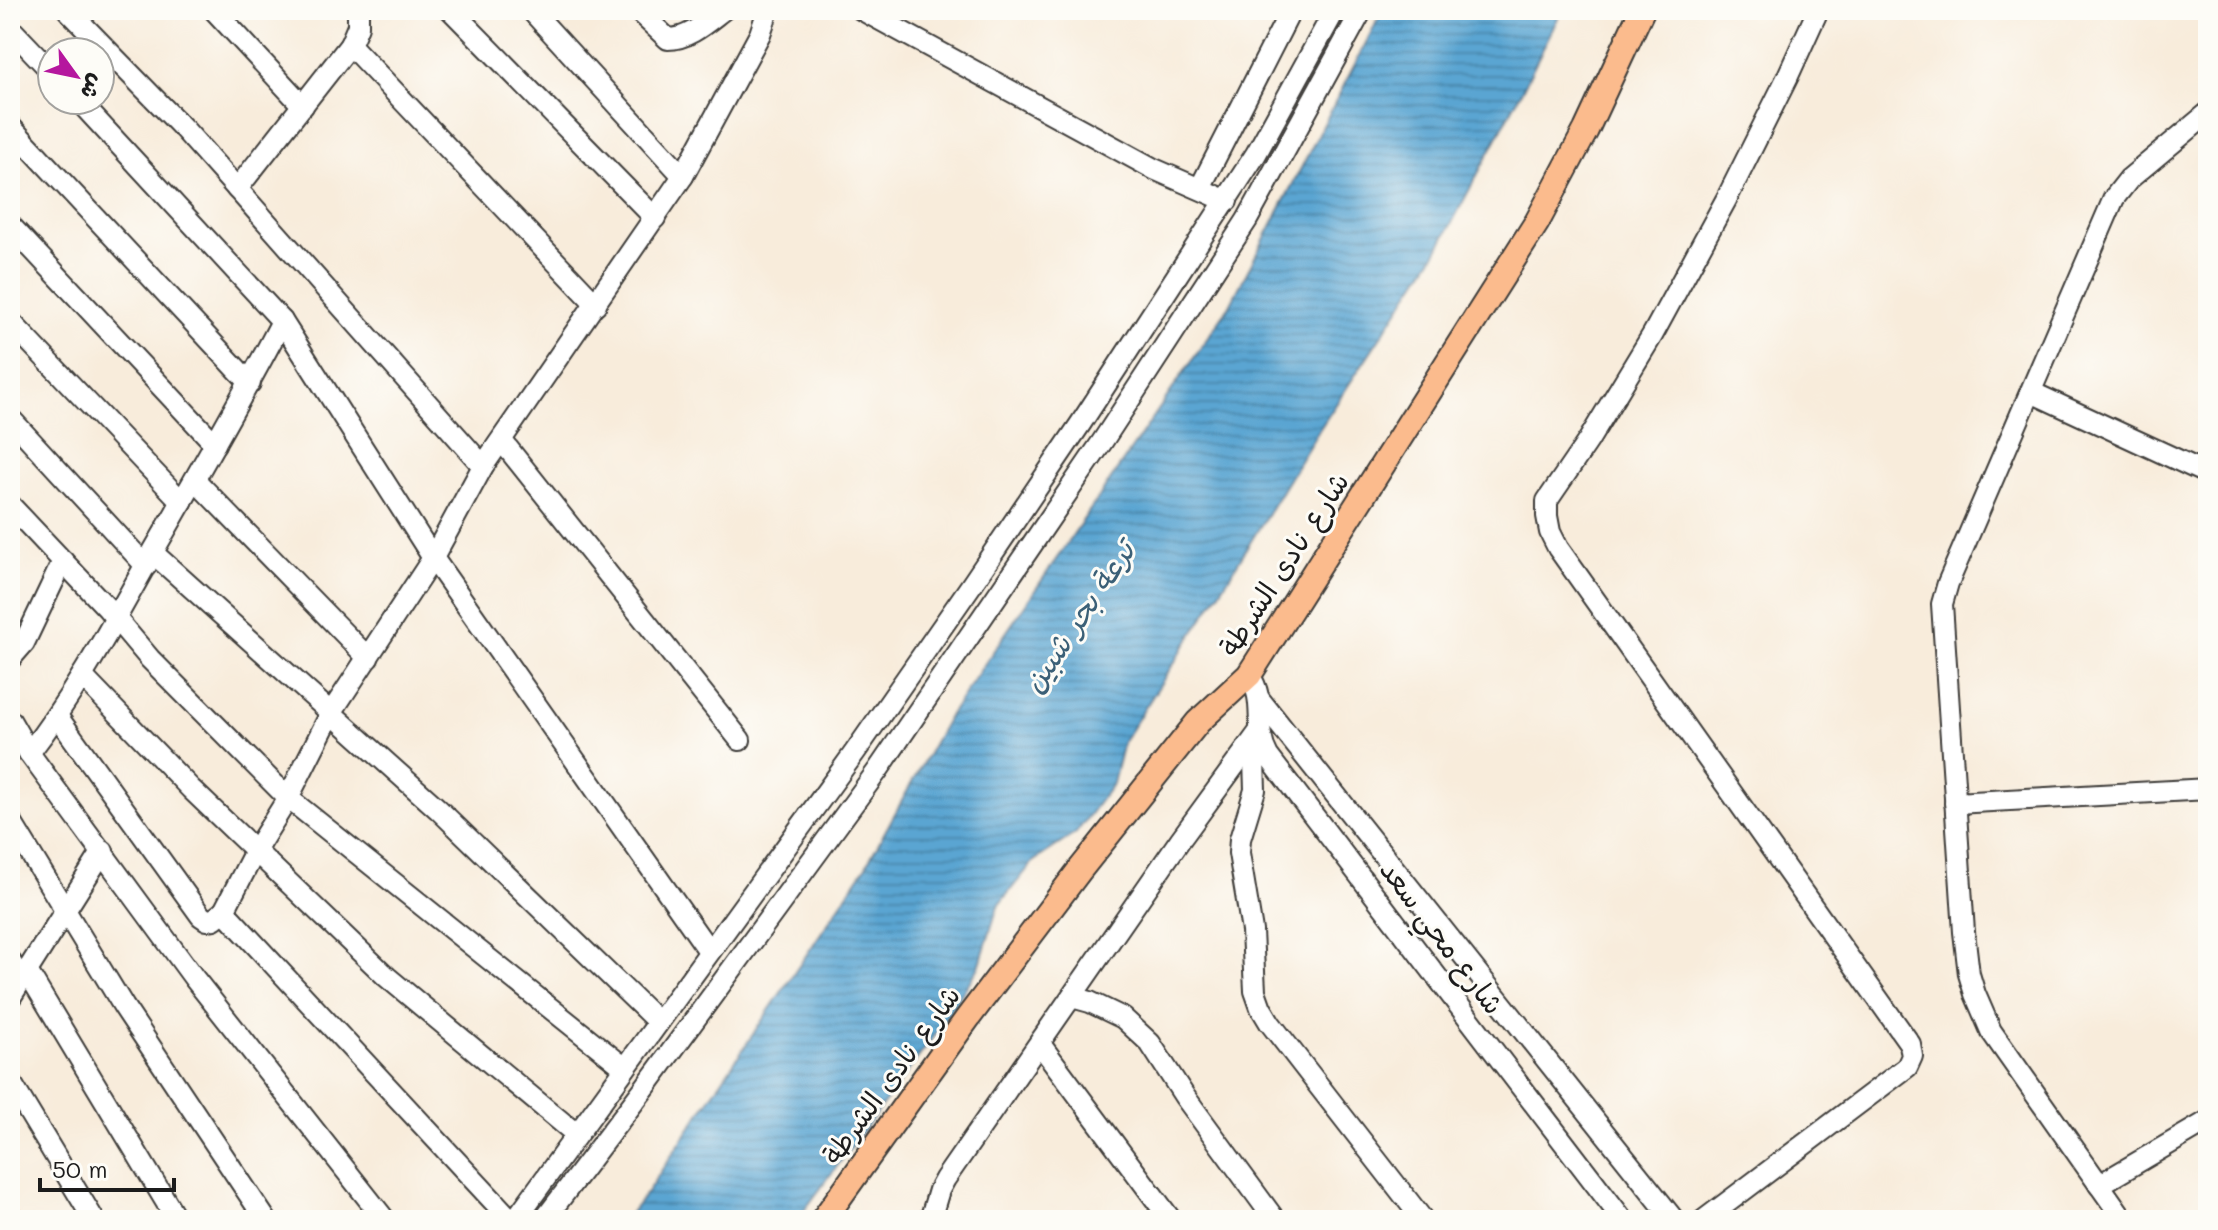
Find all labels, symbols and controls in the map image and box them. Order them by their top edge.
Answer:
north arrow [36,36,116,116]
text: ش [74,69,112,105]
street label: شارع نادى الشرطة [1210,465,1359,664]
water label: ترعة بحر شبين [1012,528,1146,699]
street label: شارع محي سعد [1367,852,1513,1026]
street label: شارع نادى الشرطة [813,978,970,1173]
scale bar [40,1142,174,1192]
text: 50 m [52,1153,108,1184]

